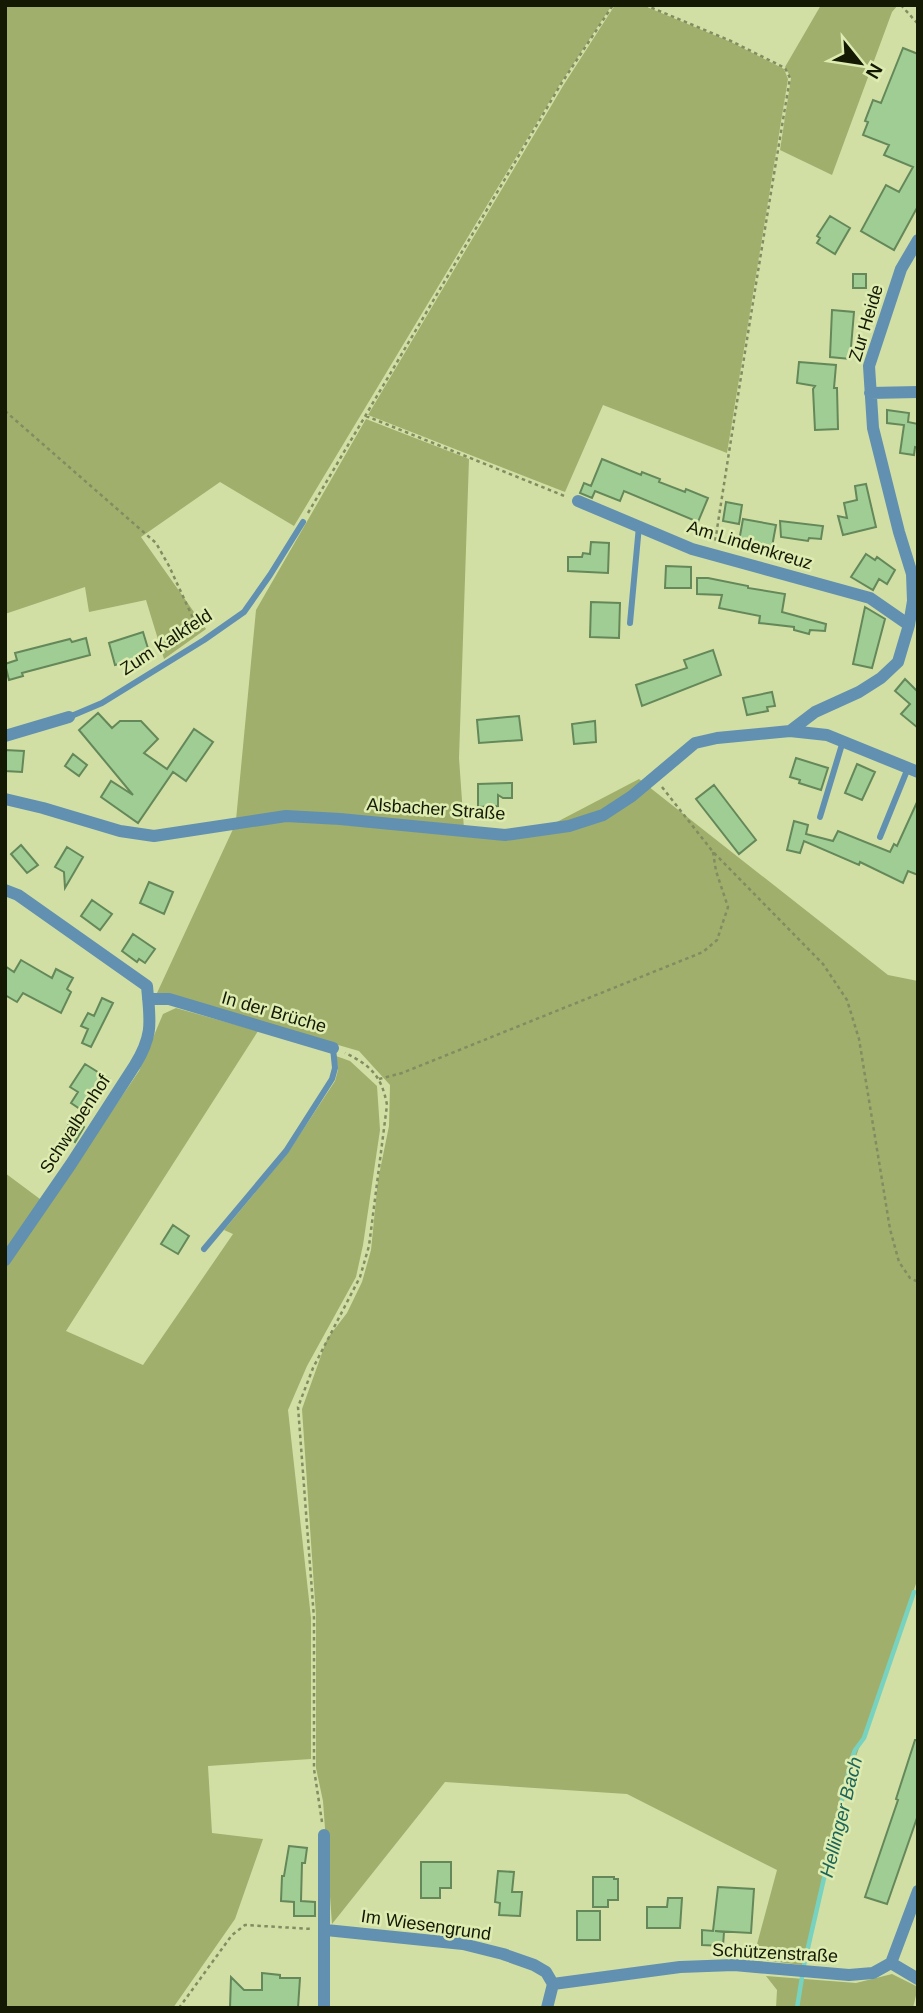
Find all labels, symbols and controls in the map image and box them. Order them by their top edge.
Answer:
north arrow [825,28,895,98]
text: N [862,60,887,82]
street label: Zur Heide [845,282,887,364]
street label: Am Lindenkreuz [685,516,815,574]
street label: Zum Kalkfeld [117,605,215,679]
street label: Alsbacher Straße [366,794,506,824]
street label: In der Brüche [219,987,329,1037]
street label: Schwalbenhof [36,1070,115,1177]
water label: Hellinger Bach [816,1755,866,1879]
street label: Im Wiesengrund [360,1906,492,1944]
street label: Schützenstraße [712,1940,838,1966]

